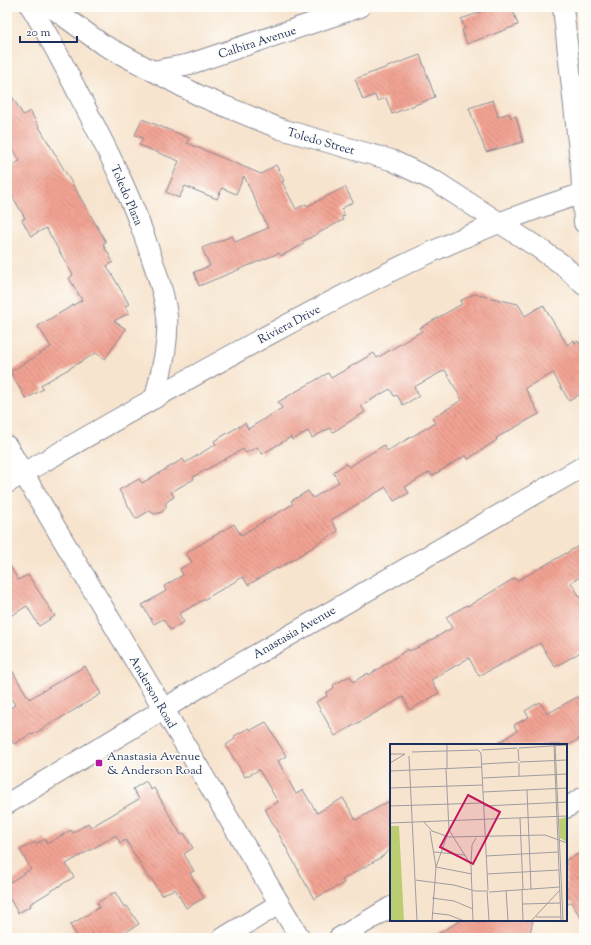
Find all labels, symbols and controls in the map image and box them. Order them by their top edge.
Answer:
scale bar [20,18,77,44]
street label: Calbira Avenue [216,22,299,64]
text: 20 m [26,24,51,42]
street label: Toledo Street [285,124,357,160]
street label: Toledo Plaza [105,162,147,229]
street label: Riviera Drive [255,301,324,349]
street label: Anastasia Avenue [250,602,340,664]
street label: Anderson Road [124,653,180,732]
inset map [390,744,567,921]
place label: Anastasia Avenue & Anderson Road [107,748,203,780]
marker: Anastasia Avenue & Anderson Road [94,758,104,768]

